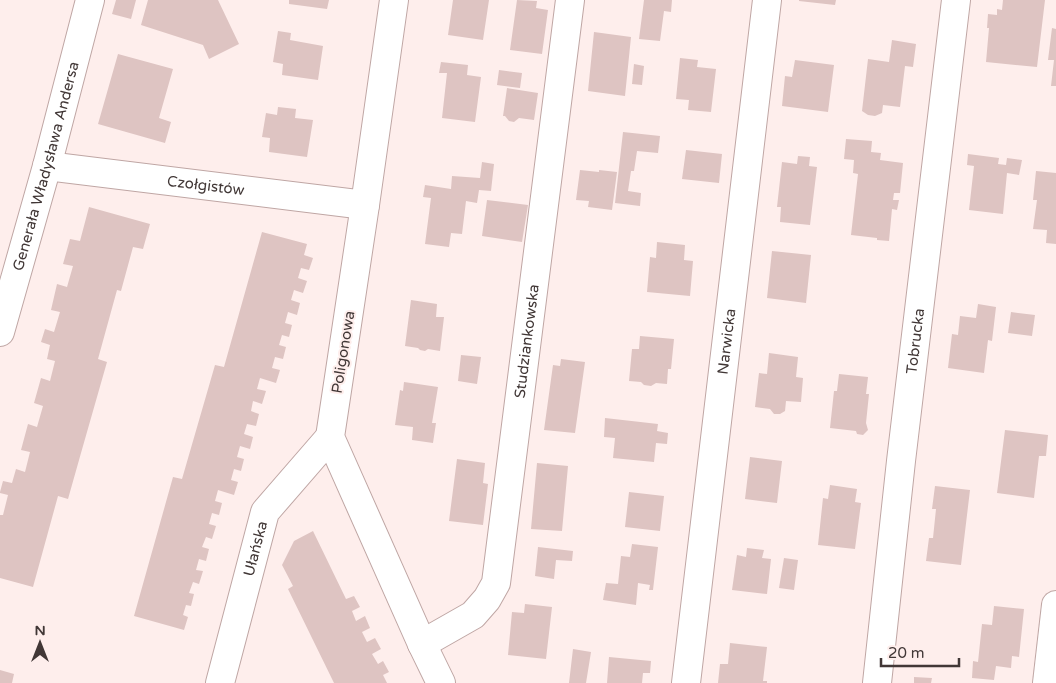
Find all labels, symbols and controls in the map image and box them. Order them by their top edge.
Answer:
street label: Generała Władysława Andersa [9,60,83,273]
street label: Czołgistów [166,172,246,199]
street label: Studziankowska [511,283,543,399]
street label: Narwicka [714,307,739,375]
street label: Tobrucka [902,307,928,375]
street label: Poligonowa [328,309,358,395]
street label: Ułańska [239,519,271,578]
north arrow [15,618,65,668]
text: N [34,622,46,639]
scale bar [881,636,958,668]
text: 20 m [888,644,925,662]

